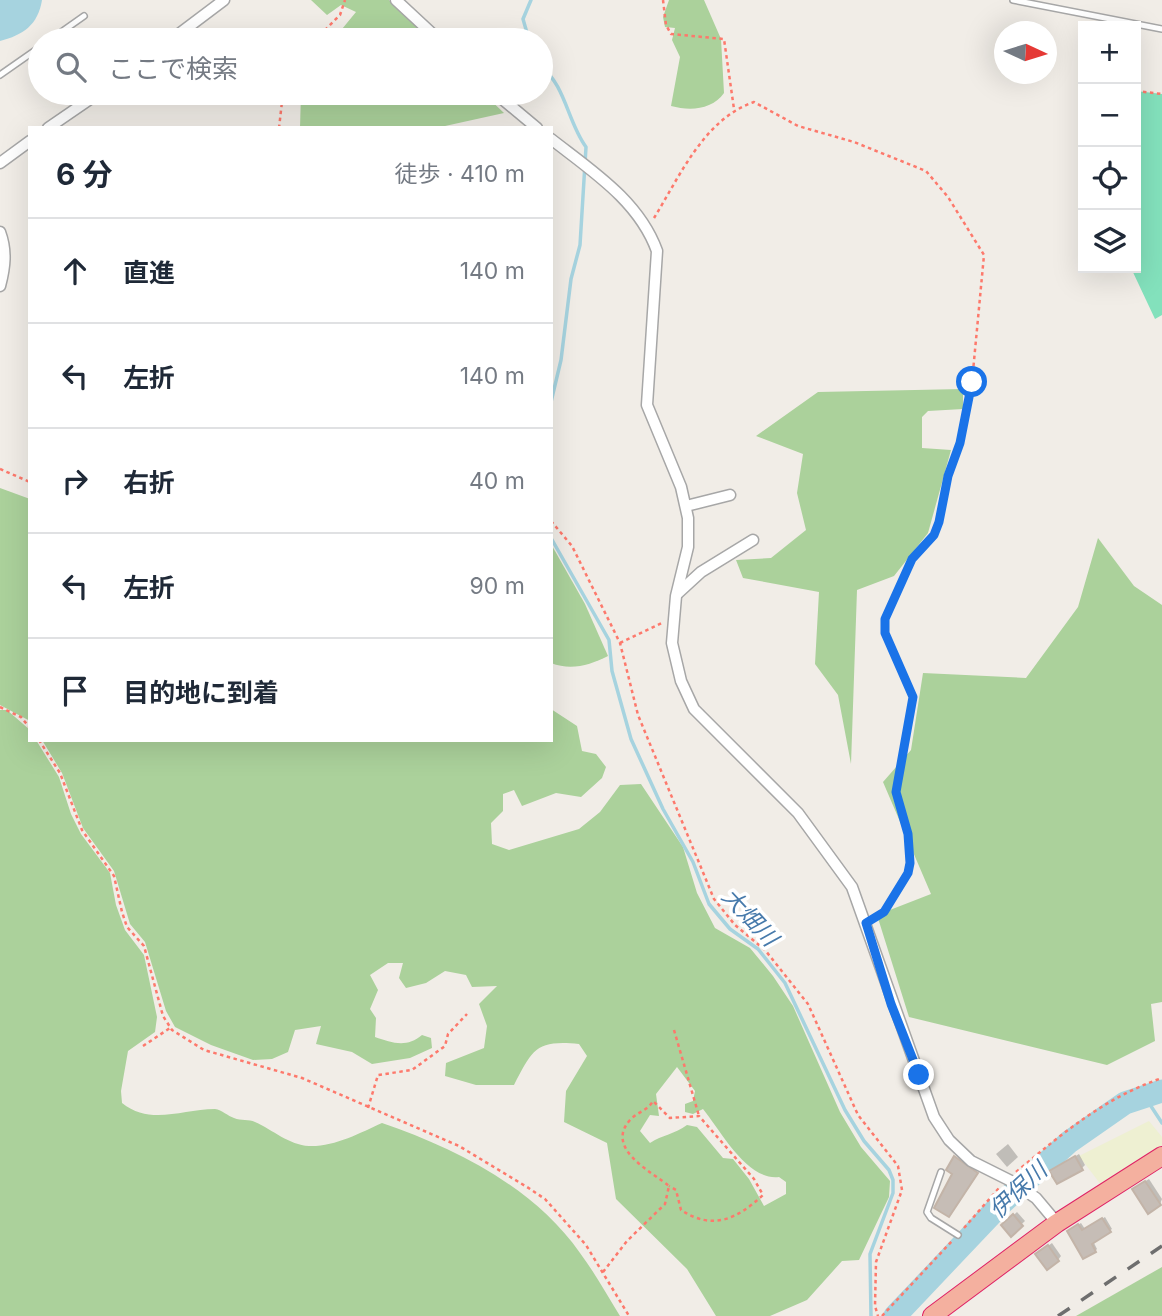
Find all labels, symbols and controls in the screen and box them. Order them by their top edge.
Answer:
north arrow [994,21,1057,84]
map controls [1078,21,1141,273]
button: + [1078,21,1141,84]
search box [28,28,553,105]
icon: search [52,48,90,86]
text: ここで検索 [108,53,238,84]
button: − [1078,84,1141,147]
button: locate [1078,147,1141,210]
text: 6 分 [56,156,113,192]
text: 徒歩 · 410 m [395,160,525,188]
button: layers [1078,210,1141,273]
icon: ahead [56,252,94,290]
text: 直進 [123,257,175,288]
text: 140 m [460,257,525,285]
icon: left [56,357,94,395]
text: 左折 [123,362,175,393]
text: 140 m [460,362,525,390]
route start [956,366,987,397]
icon: right [56,462,94,500]
text: 右折 [123,467,175,498]
text: 40 m [469,467,525,495]
icon: left [56,567,94,605]
text: 左折 [123,572,175,603]
text: 90 m [470,572,525,600]
icon: arrive [56,672,94,710]
text: 目的地に到着 [123,677,279,708]
water label: 大畑川 [716,882,786,954]
route end [903,1059,934,1090]
water label: 伊保川 [983,1154,1055,1224]

